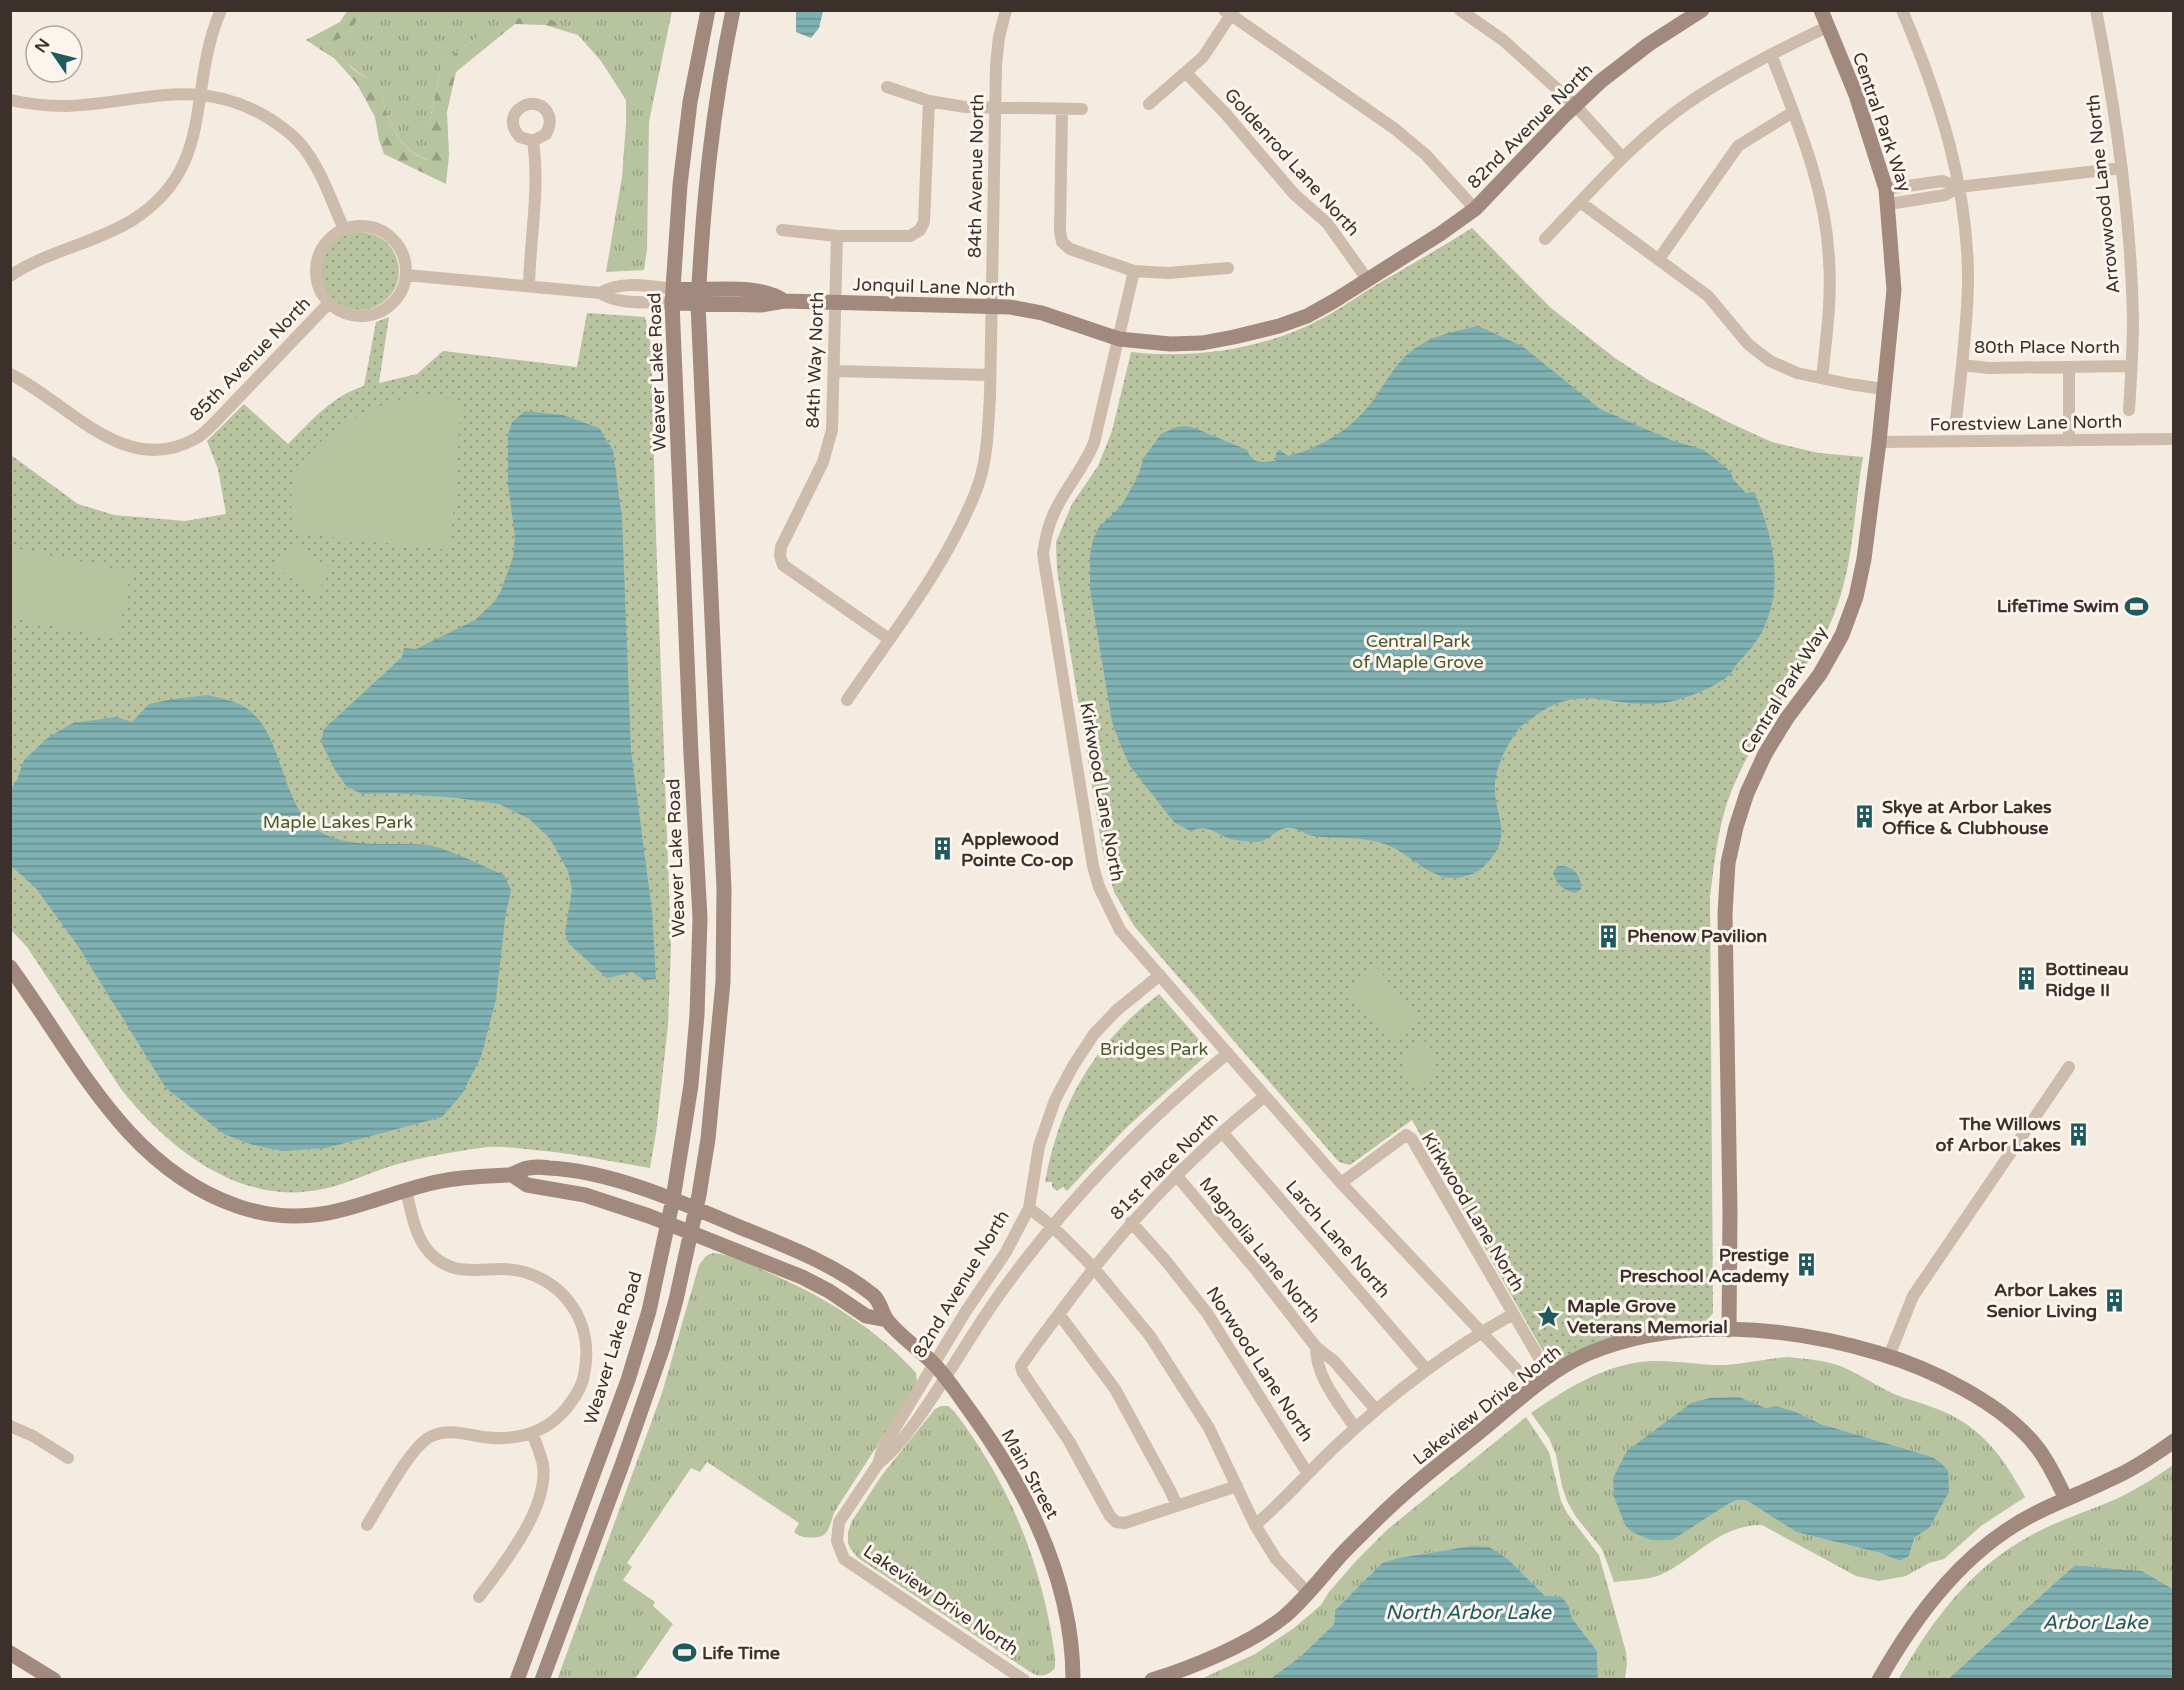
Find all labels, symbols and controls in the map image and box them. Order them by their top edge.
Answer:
north arrow [24,24,84,84]
text: N [31,35,54,57]
street label: Central Park Way [1848,49,1916,195]
street label: 82nd Avenue North [1463,59,1597,193]
street label: Goldenrod Lane North [1220,84,1364,240]
street label: Arrowwood Lane North [2082,93,2124,295]
street label: 84th Avenue North [964,94,988,258]
street label: Jonquil Lane North [852,273,1016,301]
street label: 84th Way North [802,291,828,429]
street label: 85th Avenue North [185,292,315,426]
street label: Weaver Lake Road [643,292,671,452]
street label: 80th Place North [1974,336,2120,358]
street label: Forestview Lane North [1930,410,2122,436]
sports icon: LifeTime Swim [2124,593,2150,619]
place label: LifeTime Swim [1997,595,2119,617]
street label: Central Park Way [1736,622,1832,758]
park label: Central Park of Maple Grove [1352,630,1484,673]
street label: Kirkwood Lane North [1075,701,1129,883]
street label: Weaver Lake Road [662,778,690,938]
place label: Skye at Arbor Lakes Office & Clubhouse [1882,796,2052,839]
building icon: Skye at Arbor Lakes Office & Clubhouse [1851,804,1877,830]
park label: Maple Lakes Park [263,811,413,833]
place label: Applewood Pointe Co-op [961,828,1073,871]
building icon: Applewood Pointe Co-op [930,836,956,862]
building icon: Phenow Pavilion [1596,923,1622,949]
place label: Phenow Pavilion [1627,925,1767,947]
place label: Bottineau Ridge II [2045,958,2129,1001]
building icon: Bottineau Ridge II [2014,966,2040,992]
park label: Bridges Park [1100,1038,1208,1060]
street label: 81st Place North [1105,1107,1223,1225]
place label: The Willows of Arbor Lakes [1936,1113,2061,1156]
building icon: The Willows of Arbor Lakes [2066,1121,2092,1147]
street label: Kirkwood Lane North [1417,1129,1529,1295]
street label: Magnolia Lane North [1195,1173,1325,1327]
street label: Larch Lane North [1281,1176,1395,1302]
street label: 82nd Avenue North [908,1206,1014,1362]
place label: Prestige Preschool Academy [1619,1244,1789,1287]
building icon: Prestige Preschool Academy [1794,1252,1820,1278]
street label: Weaver Lake Road [579,1269,647,1427]
place label: Arbor Lakes Senior Living [1987,1279,2097,1322]
street label: Norwood Lane North [1202,1282,1318,1446]
building icon: Arbor Lakes Senior Living [2102,1287,2128,1313]
place label: Maple Grove Veterans Memorial [1567,1295,1728,1338]
place icon: Maple Grove Veterans Memorial [1536,1303,1562,1329]
street label: Lakeview Drive North [1408,1340,1566,1470]
street label: Main Street [996,1425,1064,1523]
street label: Lakeview Drive North [859,1540,1023,1660]
water label: North Arbor Lake [1385,1601,1552,1625]
water label: Arbor Lake [2043,1611,2149,1635]
sports icon: Life Time [671,1640,697,1666]
place label: Life Time [702,1642,780,1664]

